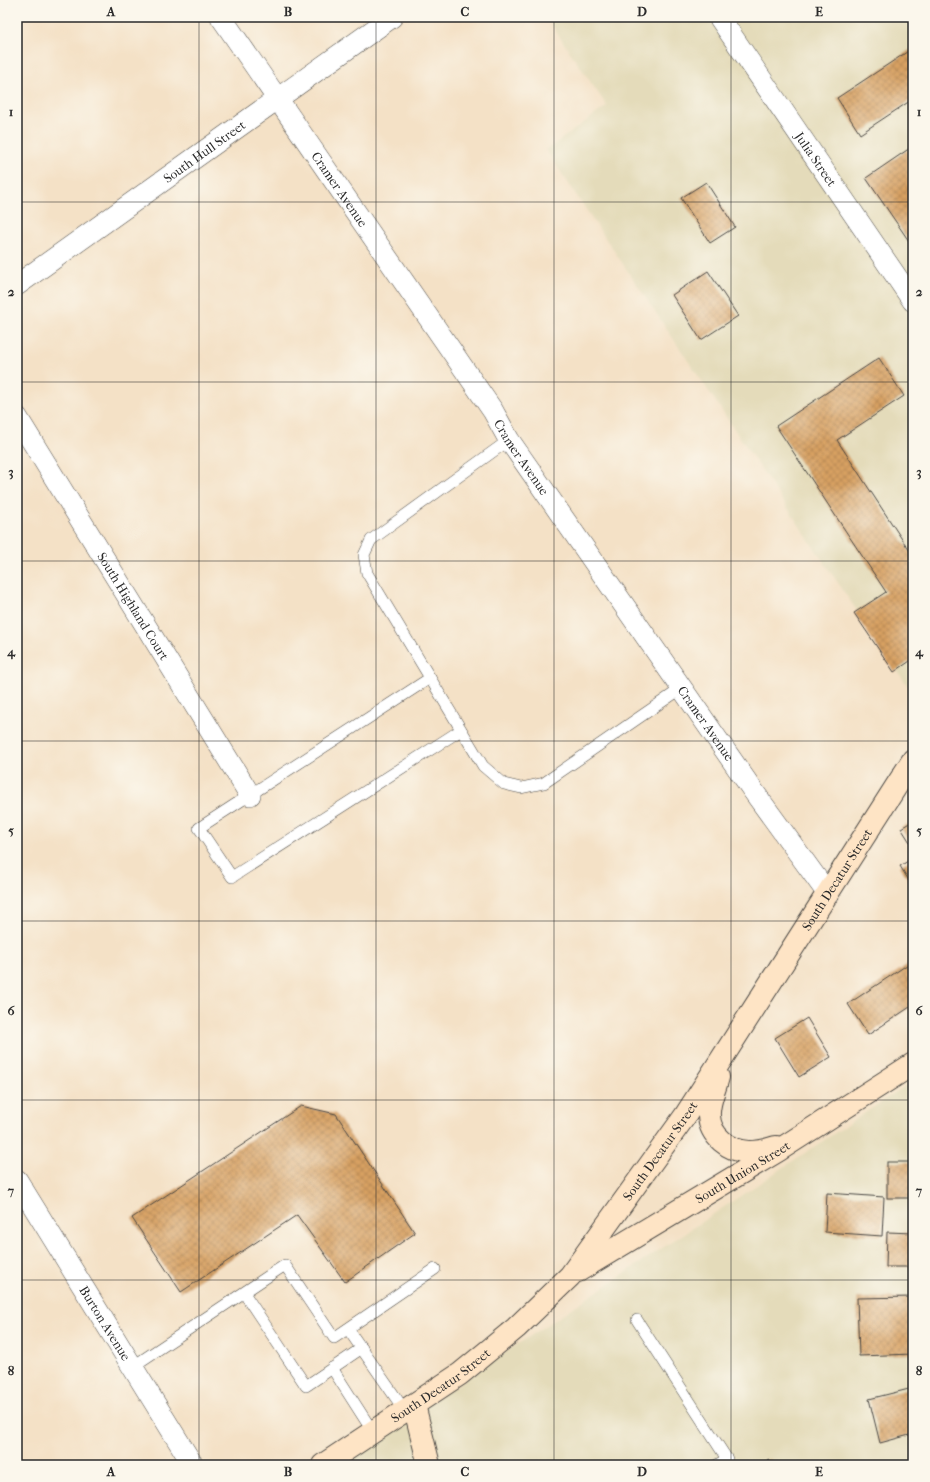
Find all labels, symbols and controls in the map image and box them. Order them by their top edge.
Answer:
text: A [106,4,116,19]
text: B [284,4,293,19]
text: C [461,4,470,19]
text: D [637,4,647,19]
text: E [815,4,823,19]
text: 1 [9,104,14,119]
text: 1 [917,104,922,119]
street label: South Hull Street [161,117,249,186]
street label: Julia Street [791,128,840,190]
street label: Cramer Avenue [308,149,371,230]
text: 2 [8,284,15,299]
text: 2 [916,284,923,299]
street label: Cramer Avenue [491,417,552,498]
text: 3 [8,464,14,480]
text: 3 [916,464,922,480]
street label: South Highland Court [94,550,172,663]
text: 4 [6,644,16,660]
text: 4 [914,644,924,660]
street label: Cramer Avenue [675,683,737,764]
text: 5 [8,823,14,838]
text: 5 [916,823,922,838]
street label: South Decatur Street [799,826,875,933]
text: 6 [7,1003,15,1018]
text: 6 [915,1003,923,1018]
street label: South Decatur Street [620,1098,701,1203]
street label: South Union Street [693,1138,793,1207]
text: 7 [7,1183,15,1198]
text: 7 [915,1183,923,1198]
street label: Burton Avenue [76,1283,134,1364]
street label: South Decatur Street [388,1345,494,1426]
text: 8 [8,1363,15,1378]
text: 8 [916,1363,923,1378]
text: A [106,1464,116,1479]
text: B [284,1464,293,1479]
text: C [461,1464,470,1479]
text: D [637,1464,647,1479]
text: E [815,1464,823,1479]

